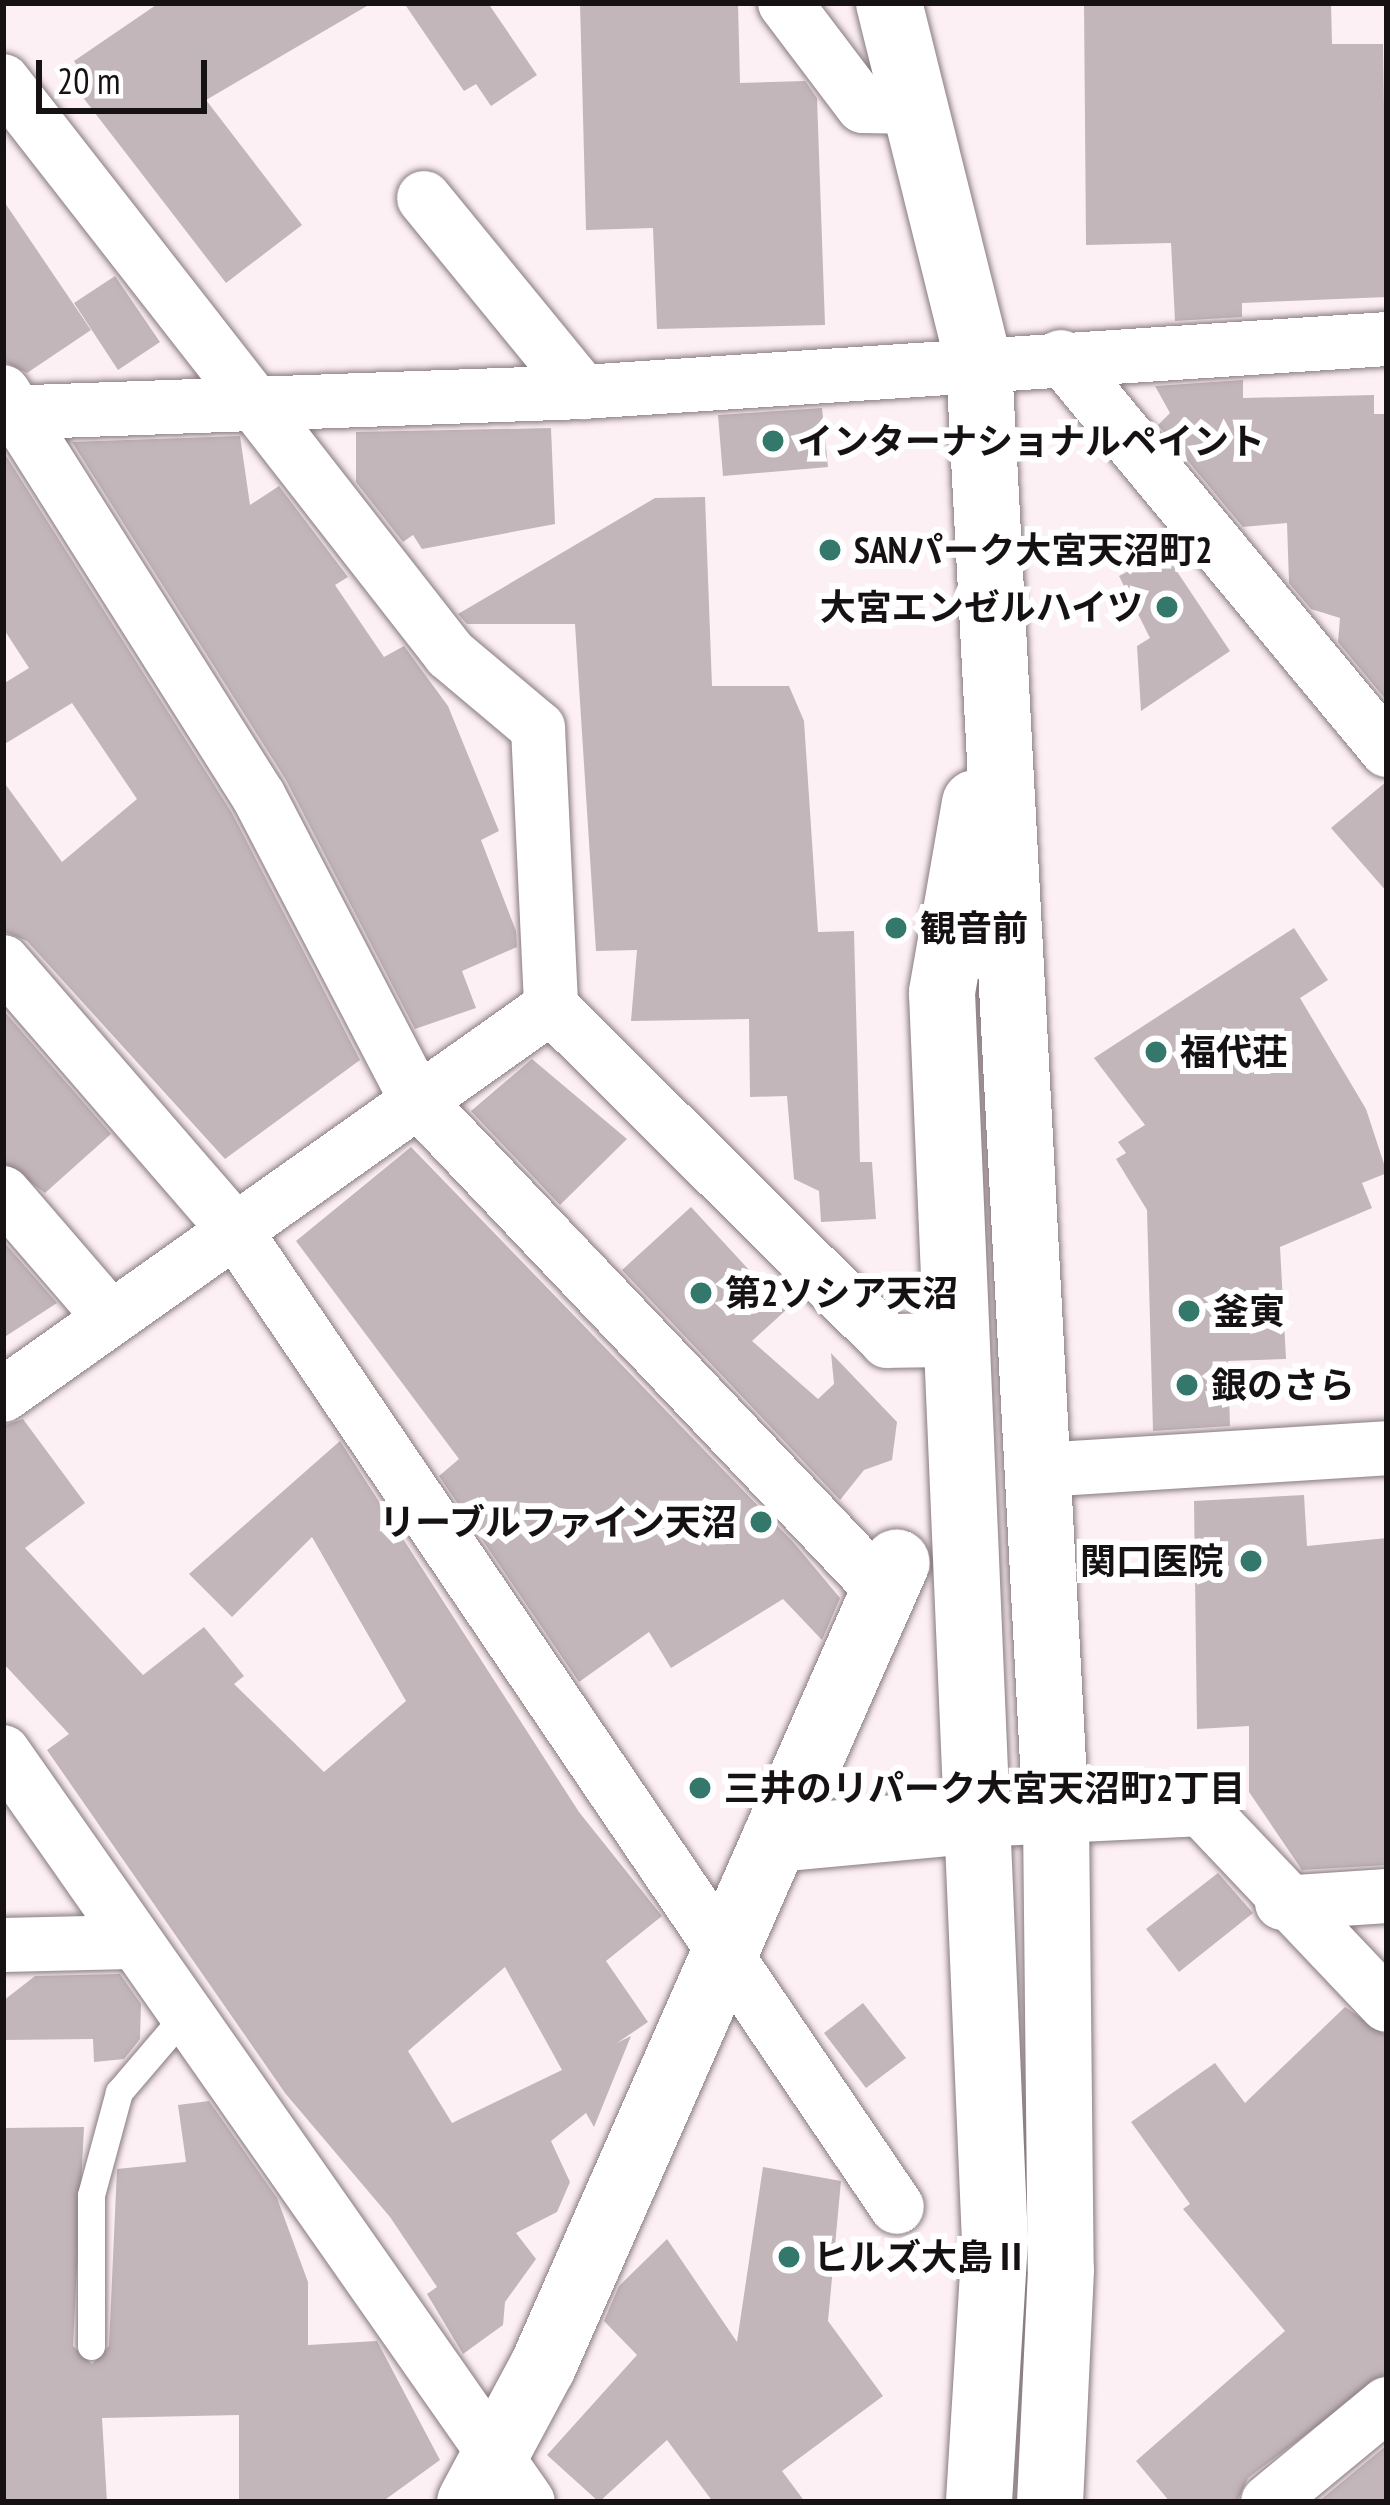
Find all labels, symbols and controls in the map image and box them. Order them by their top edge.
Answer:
scale bar [42,36,213,110]
text: 20 m [57,57,120,104]
place label: インターナショナルペイント [797,419,1265,463]
marker: インターナショナルペイント [760,428,786,454]
place label: SANパーク大宮天沼町2 [854,528,1212,572]
marker: SANパーク大宮天沼町2 [817,537,843,563]
place label: 大宮エンゼルハイツ [819,585,1143,629]
marker: 大宮エンゼルハイツ [1154,594,1180,620]
place label: 観音前 [920,906,1028,950]
marker: 観音前 [883,915,909,941]
place label: 福代荘 [1180,1030,1288,1074]
marker: 福代荘 [1143,1039,1169,1065]
place label: 第2ソシア天沼 [725,1271,958,1315]
marker: 第2ソシア天沼 [688,1280,714,1306]
place label: 釜寅 [1213,1289,1285,1333]
marker: 釜寅 [1176,1298,1202,1324]
place label: 銀のさら [1211,1363,1355,1407]
marker: 銀のさら [1174,1372,1200,1398]
place label: リーブルファイン天沼 [377,1500,737,1544]
marker: リーブルファイン天沼 [748,1509,774,1535]
place label: 関口医院 [1080,1539,1224,1583]
marker: 関口医院 [1235,1545,1267,1577]
place label: 三井のリパーク大宮天沼町2丁目 [724,1766,1245,1810]
marker: 三井のリパーク大宮天沼町2丁目 [687,1775,713,1801]
place label: ヒルズ大島Ⅱ [813,2235,1029,2279]
marker: ヒルズ大島Ⅱ [776,2244,802,2270]

